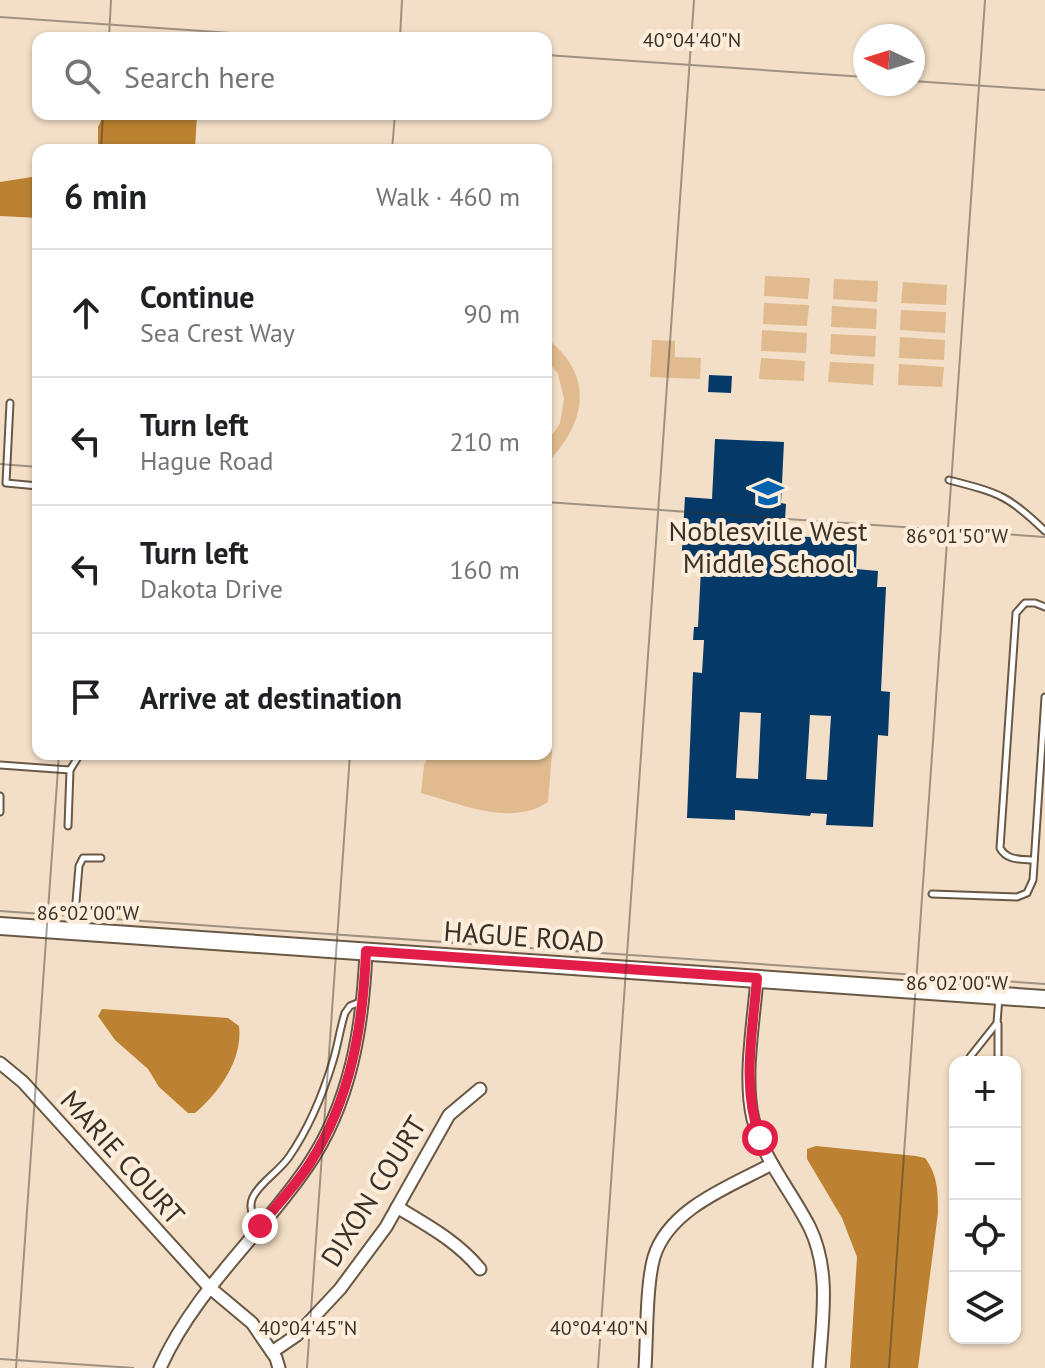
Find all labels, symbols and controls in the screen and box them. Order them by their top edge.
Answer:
north arrow [853,24,925,96]
text: 40°04'40"N [643,27,741,53]
search box [32,32,552,120]
icon: search [60,54,104,98]
text: Search here [124,57,275,96]
text: 6 min [64,174,147,218]
text: Walk · 460 m [376,180,520,213]
text: Continue [140,277,254,316]
icon: ahead [64,291,108,335]
text: 90 m [464,297,520,330]
text: Sea Crest Way [140,316,295,349]
text: Turn left [140,405,248,444]
icon: left [64,419,108,463]
text: 210 m [449,425,520,458]
text: Hague Road [140,444,274,477]
school or university icon: Noblesville West Middle School [751,476,785,510]
place label: Noblesville West Middle School [668,512,868,581]
text: 86°01'50"W [906,523,1009,549]
text: Turn left [140,533,248,572]
icon: left [64,547,108,591]
text: 160 m [449,553,520,586]
text: Dakota Drive [140,572,283,605]
icon: arrive [64,675,108,719]
text: Arrive at destination [140,678,402,717]
text: 86°02'00"W [37,900,140,926]
street label: HAGUE ROAD [442,912,606,960]
text: 86°02'00"W [906,970,1009,996]
map controls [949,1056,1021,1344]
button: + [949,1056,1021,1128]
street label: MARIE COURT [53,1082,194,1233]
street label: DIXON COURT [312,1108,434,1273]
route start [742,1120,778,1156]
button: − [949,1128,1021,1200]
button: locate [949,1200,1021,1272]
route end [242,1208,278,1244]
button: layers [949,1272,1021,1344]
text: 40°04'45"N [259,1315,357,1341]
text: 40°04'40"N [550,1315,648,1341]

